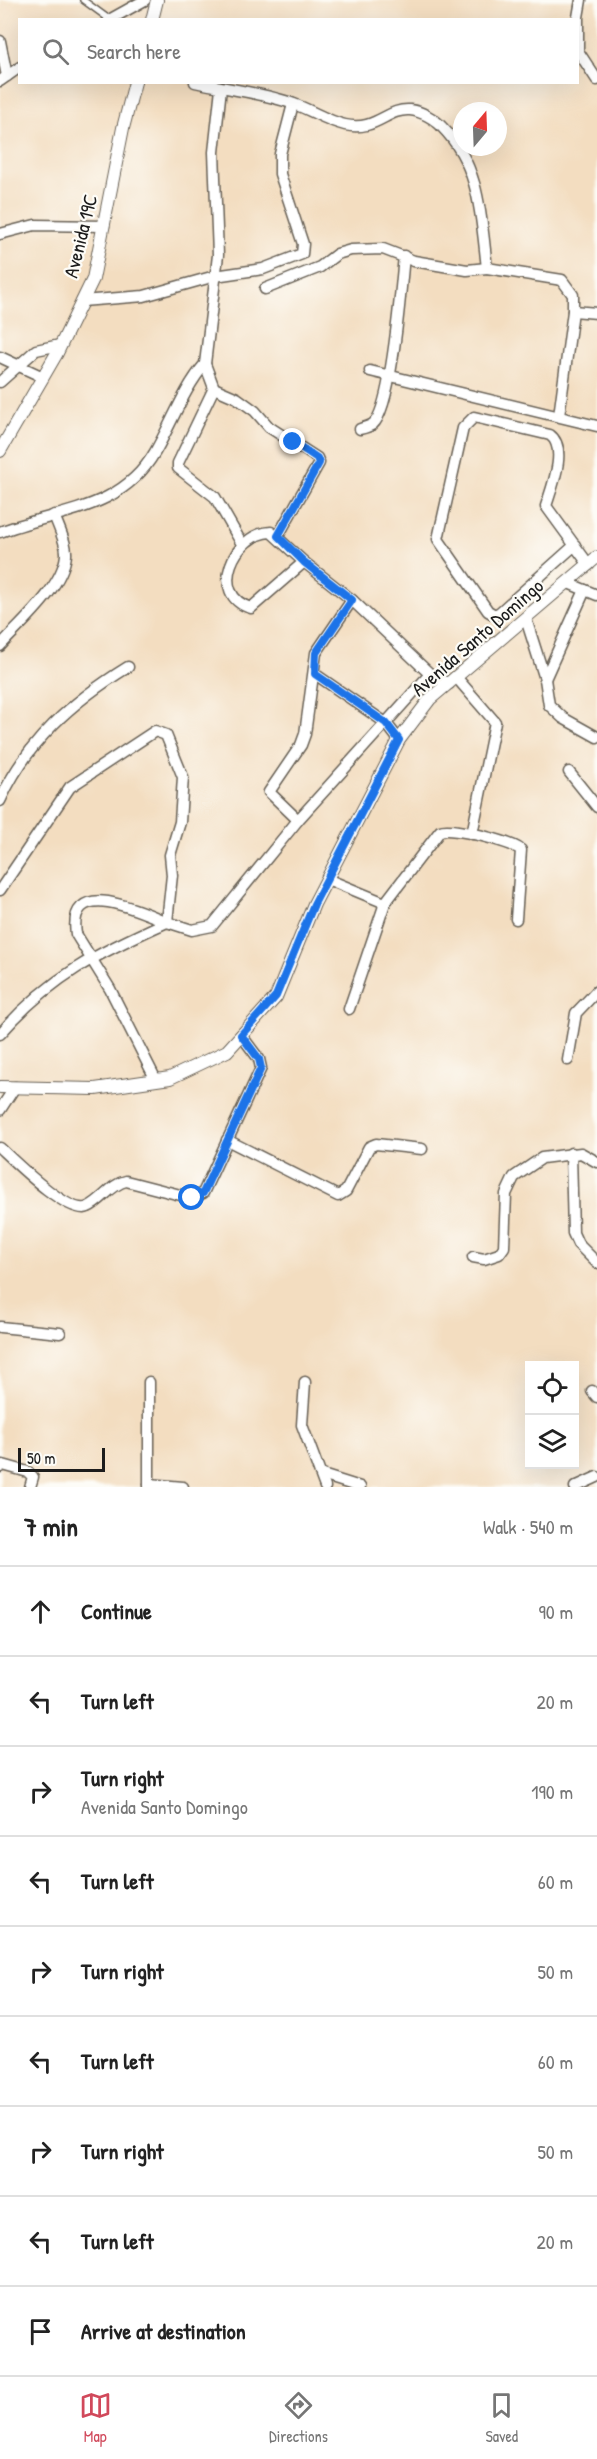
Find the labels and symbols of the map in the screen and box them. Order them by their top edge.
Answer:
north arrow [453,102,507,156]
street label: Avenida 19C [57,191,103,281]
route end [279,428,305,454]
street label: Avenida Santo Domingo [405,572,549,702]
route start [178,1184,204,1210]
scale bar [18,1445,105,1472]

